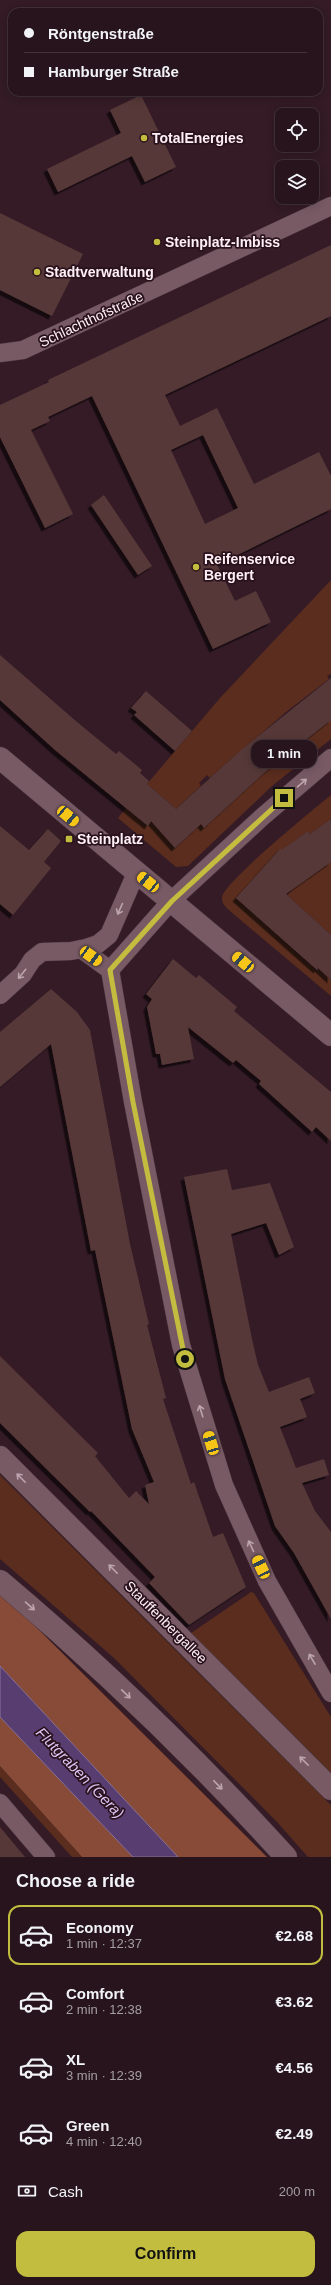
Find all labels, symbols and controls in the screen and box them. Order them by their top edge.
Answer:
text: Röntgenstraße [48,25,154,42]
text: Hamburger Straße [48,63,179,80]
map controls [275,108,319,204]
button: locate [275,108,319,152]
place label: TotalEnergies [152,130,244,146]
marker: TotalEnergies [139,133,149,143]
button: layers [275,160,319,204]
place label: Steinplatz-Imbiss [165,234,280,250]
marker: Steinplatz-Imbiss [152,237,162,247]
place label: Stadtverwaltung [45,264,154,280]
marker: Stadtverwaltung [32,267,42,277]
street label: Schlachthofstraße [36,288,146,350]
place label: Reifenservice Bergert [204,551,295,583]
marker: Reifenservice Bergert [191,562,201,572]
callout: 1 min [251,740,317,768]
text: 1 min [267,746,301,761]
one-way arrow [297,779,307,788]
route end [275,789,293,807]
car [55,804,81,828]
place label: Steinplatz [77,831,143,847]
marker: Steinplatz [64,834,74,844]
car [135,870,161,894]
one-way arrow [116,902,124,914]
car [78,944,104,968]
car [230,950,256,974]
one-way arrow [17,968,26,979]
route start [176,1350,194,1368]
one-way arrow [197,1405,204,1418]
car [202,1430,220,1456]
one-way arrow [16,1473,26,1483]
one-way arrow [247,1540,254,1552]
car [250,1554,272,1580]
one-way arrow [108,1564,118,1574]
street label: Stauffenbergallee [122,1578,211,1667]
one-way arrow [24,1602,35,1611]
one-way arrow [307,1653,315,1665]
one-way arrow [120,1689,130,1698]
water label: Flutgraben (Gera) [33,1724,128,1821]
one-way arrow [299,1756,309,1766]
one-way arrow [213,1780,223,1790]
text: Choose a ride [16,1871,135,1891]
icon: car [18,1917,54,1953]
text: Economy [66,1919,134,1936]
text: €2.68 [275,1927,313,1944]
text: 1 min · 12:37 [66,1936,142,1951]
icon: car [18,1983,54,2019]
text: Comfort [66,1985,124,2002]
text: €3.62 [275,1993,313,2010]
text: 2 min · 12:38 [66,2002,142,2017]
icon: car [18,2049,54,2085]
text: XL [66,2051,85,2068]
text: €4.56 [275,2059,313,2076]
text: 3 min · 12:39 [66,2068,142,2083]
icon: car [18,2115,54,2151]
text: Green [66,2117,109,2134]
text: €2.49 [275,2125,313,2142]
text: 4 min · 12:40 [66,2134,142,2149]
icon: cash [16,2180,38,2202]
text: Cash [48,2183,83,2200]
text: 200 m [279,2184,315,2199]
button: Confirm [16,2231,315,2277]

